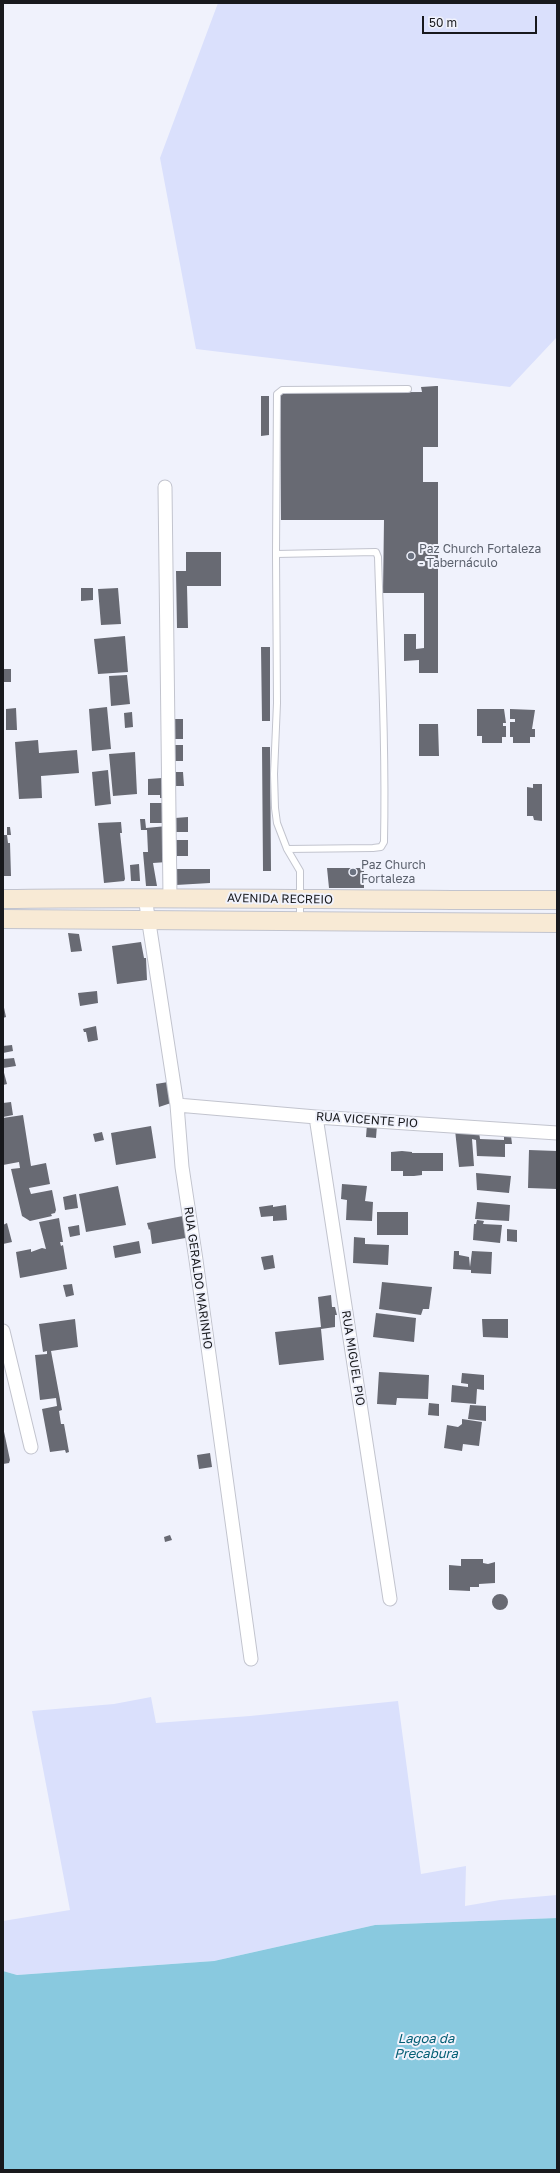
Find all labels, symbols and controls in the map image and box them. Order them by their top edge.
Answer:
scale bar [424,8,539,34]
text: 50 m [429,15,457,30]
place label: Paz Church Fortaleza - Tabernáculo [419,542,541,570]
marker: Paz Church Fortaleza - Tabernáculo [406,551,416,561]
place label: Paz Church Fortaleza [361,858,426,886]
marker: Paz Church Fortaleza [348,867,358,877]
street label: AVENIDA RECREIO [227,891,333,907]
street label: RUA VICENTE PIO [316,1109,418,1131]
street label: RUA GERALDO MARINHO [181,1206,215,1350]
street label: RUA MIGUEL PIO [338,1309,368,1407]
water label: Lagoa da Precabura [394,2031,458,2062]

